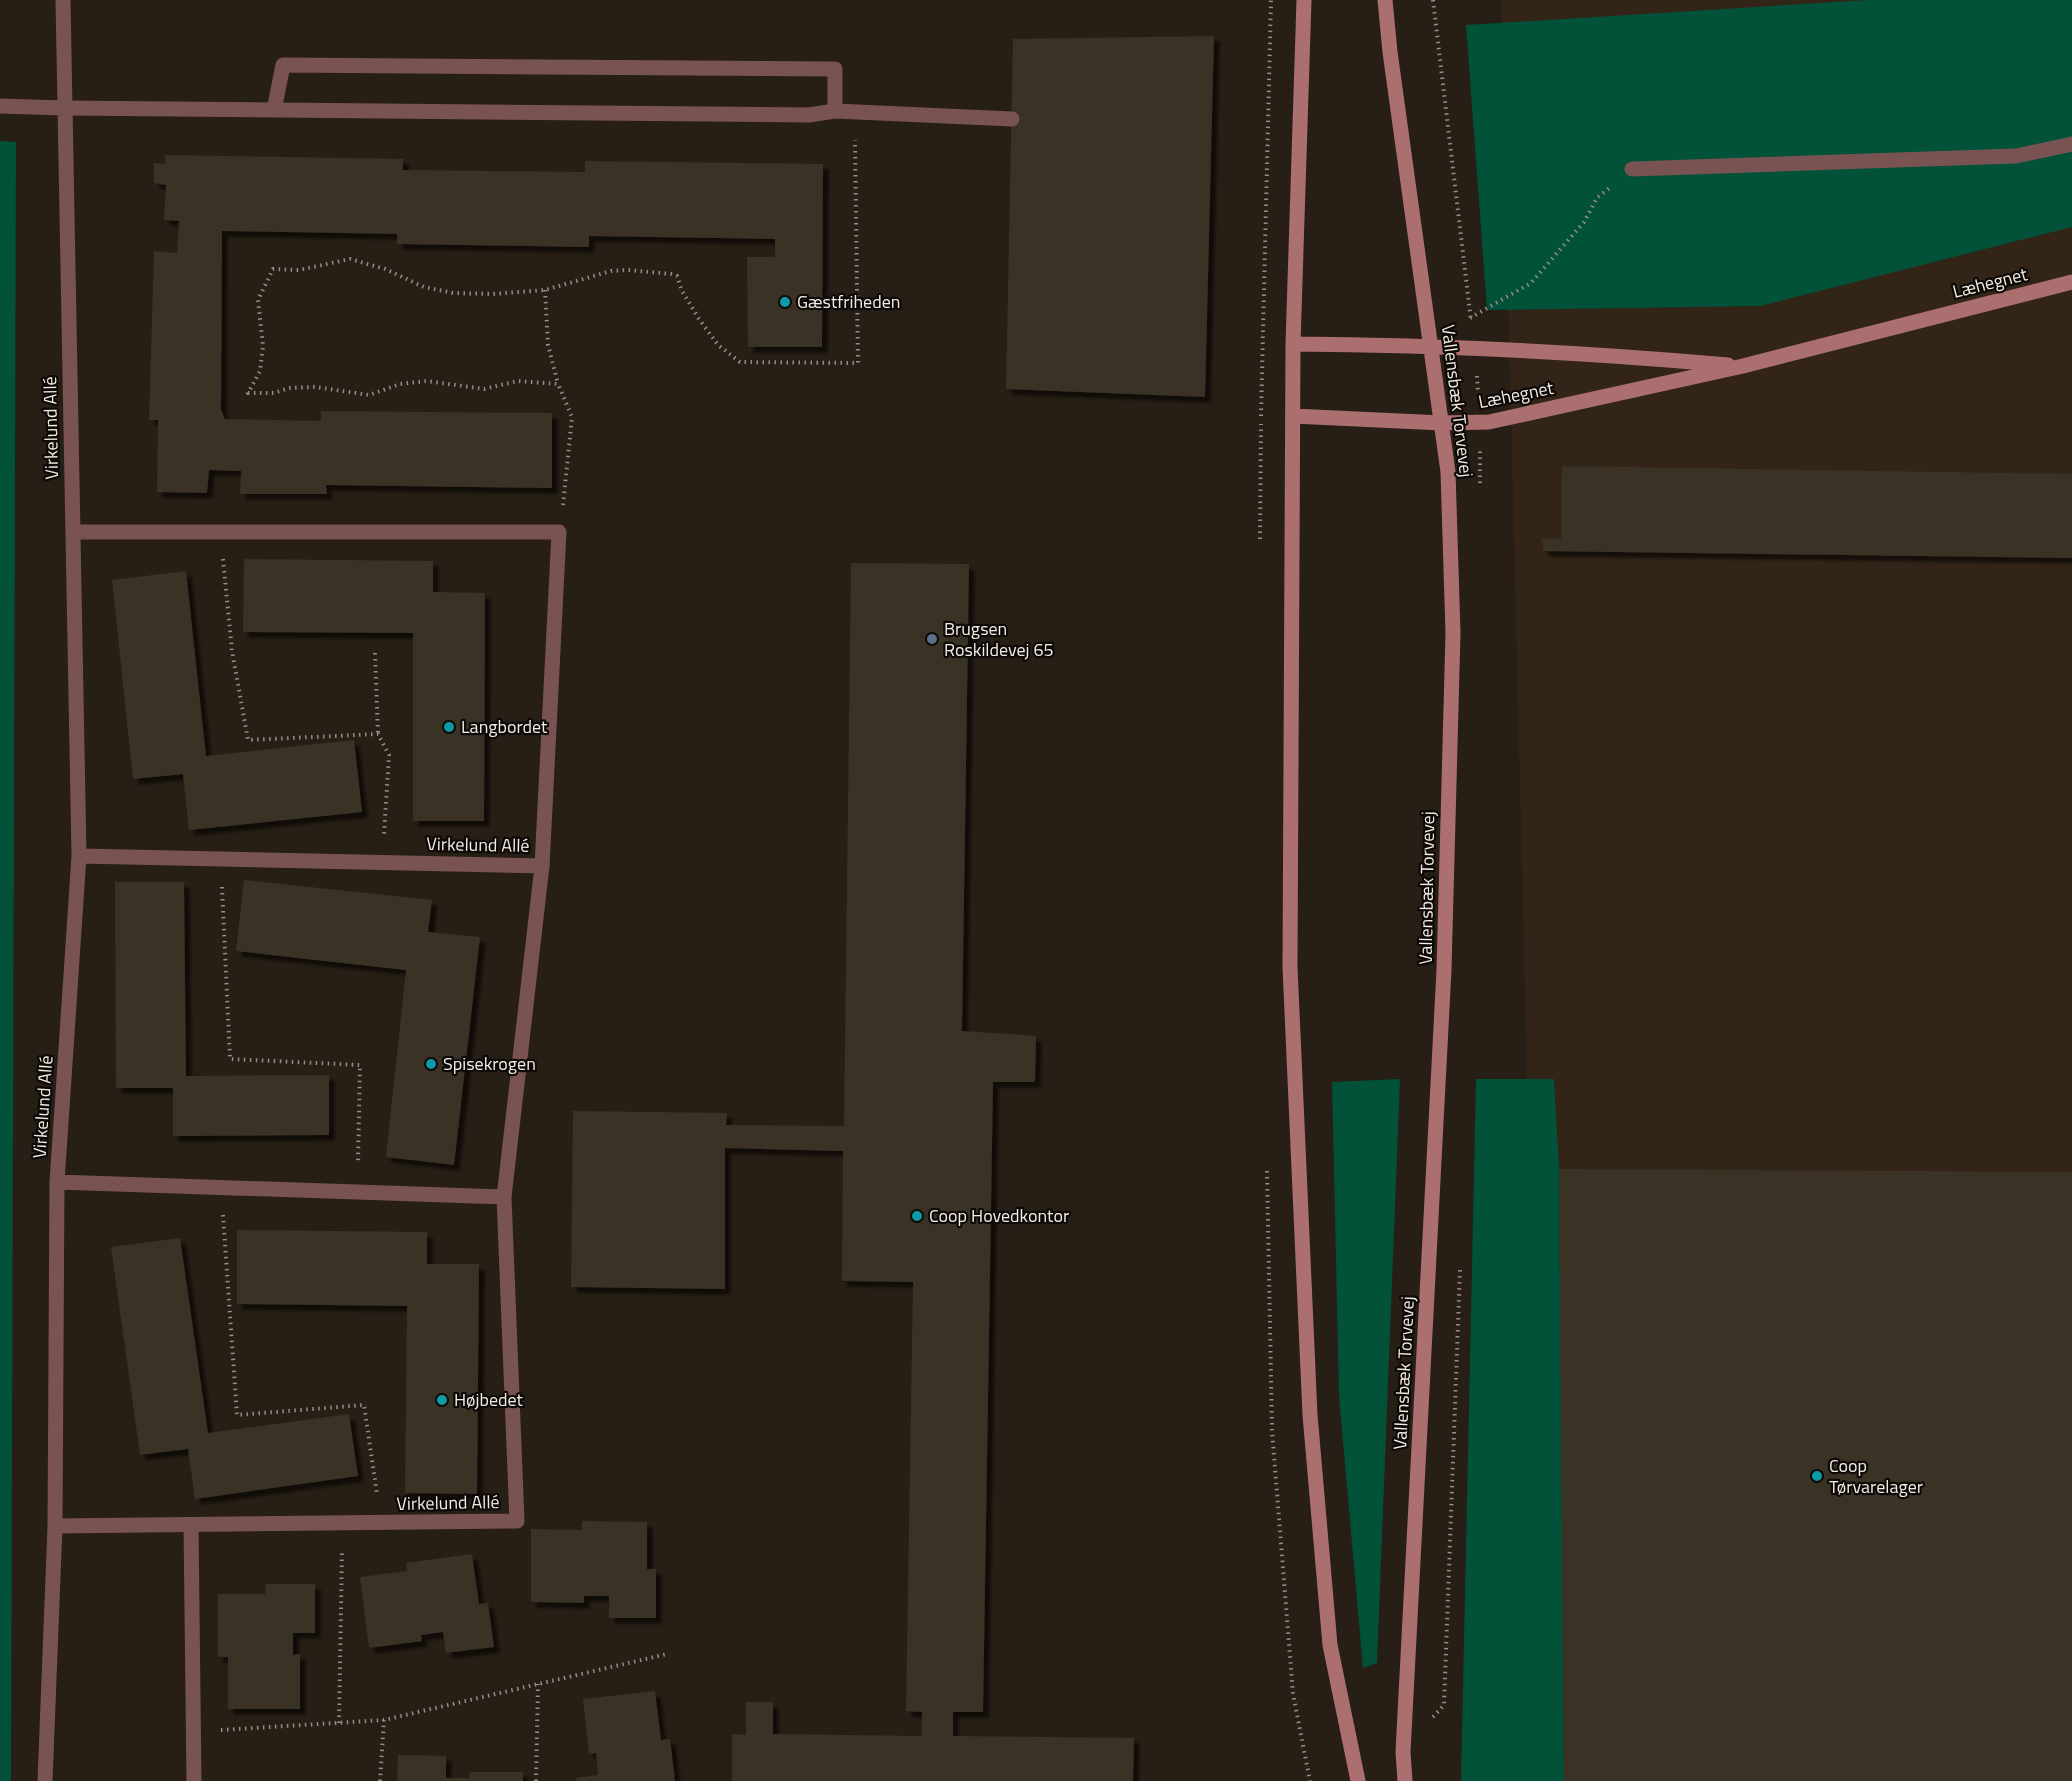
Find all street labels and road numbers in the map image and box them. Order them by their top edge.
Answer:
street label: Læhegnet [1950,260,2031,305]
street label: Vallensbæk Torvevej [1435,323,1480,479]
street label: Læhegnet [1476,374,1557,415]
street label: Virkelund Allé [36,376,65,480]
street label: Vallensbæk Torvevej [1412,811,1441,965]
street label: Virkelund Allé [426,830,530,859]
street label: Virkelund Allé [25,1055,60,1159]
street label: Vallensbæk Torvevej [1386,1296,1421,1450]
street label: Virkelund Allé [396,1488,500,1517]

